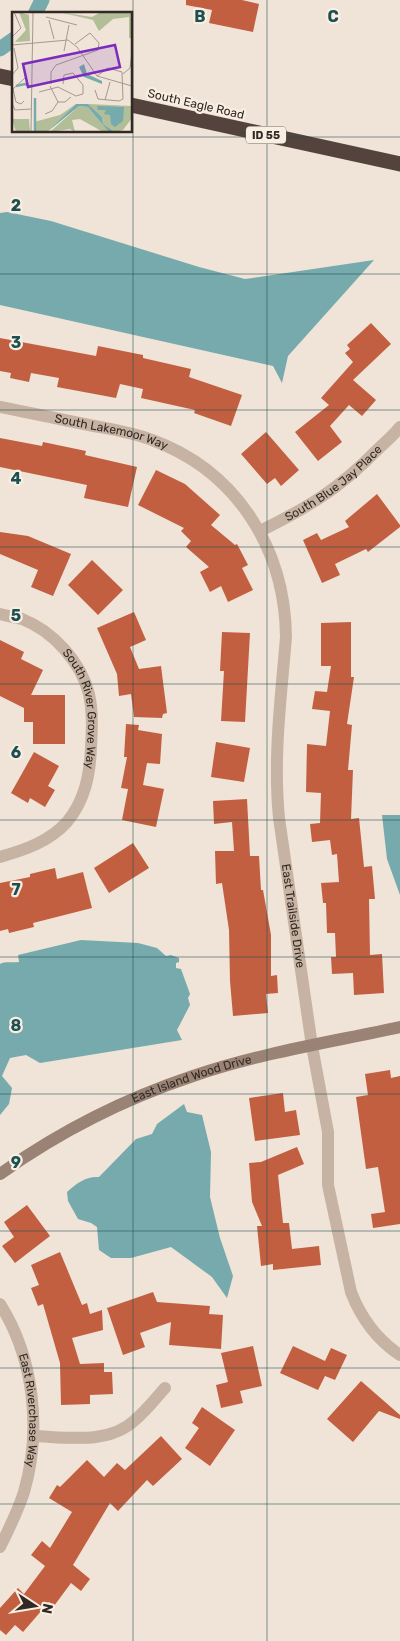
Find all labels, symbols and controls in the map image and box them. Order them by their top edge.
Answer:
text: B [194,7,206,26]
text: C [327,7,339,26]
inset map [12,12,132,132]
street label: South Eagle Road [146,86,246,122]
road number: ID 55 [246,126,286,144]
text: 2 [11,196,21,215]
text: 3 [11,333,21,352]
street label: South Lakemoor Way [53,411,171,453]
street label: South Blue Jay Place [282,442,385,524]
text: 4 [11,469,22,488]
text: 5 [11,606,21,625]
street label: South River Grove Way [60,646,99,770]
text: 6 [11,743,21,762]
street label: East Trailside Drive [279,863,308,969]
text: 7 [11,880,21,899]
text: 8 [11,1016,22,1035]
street label: East Island Wood Drive [129,1052,253,1106]
text: 9 [11,1153,21,1172]
street label: East Riverchase Way [16,1352,40,1469]
north arrow [10,1581,60,1631]
text: N [38,1602,57,1615]

